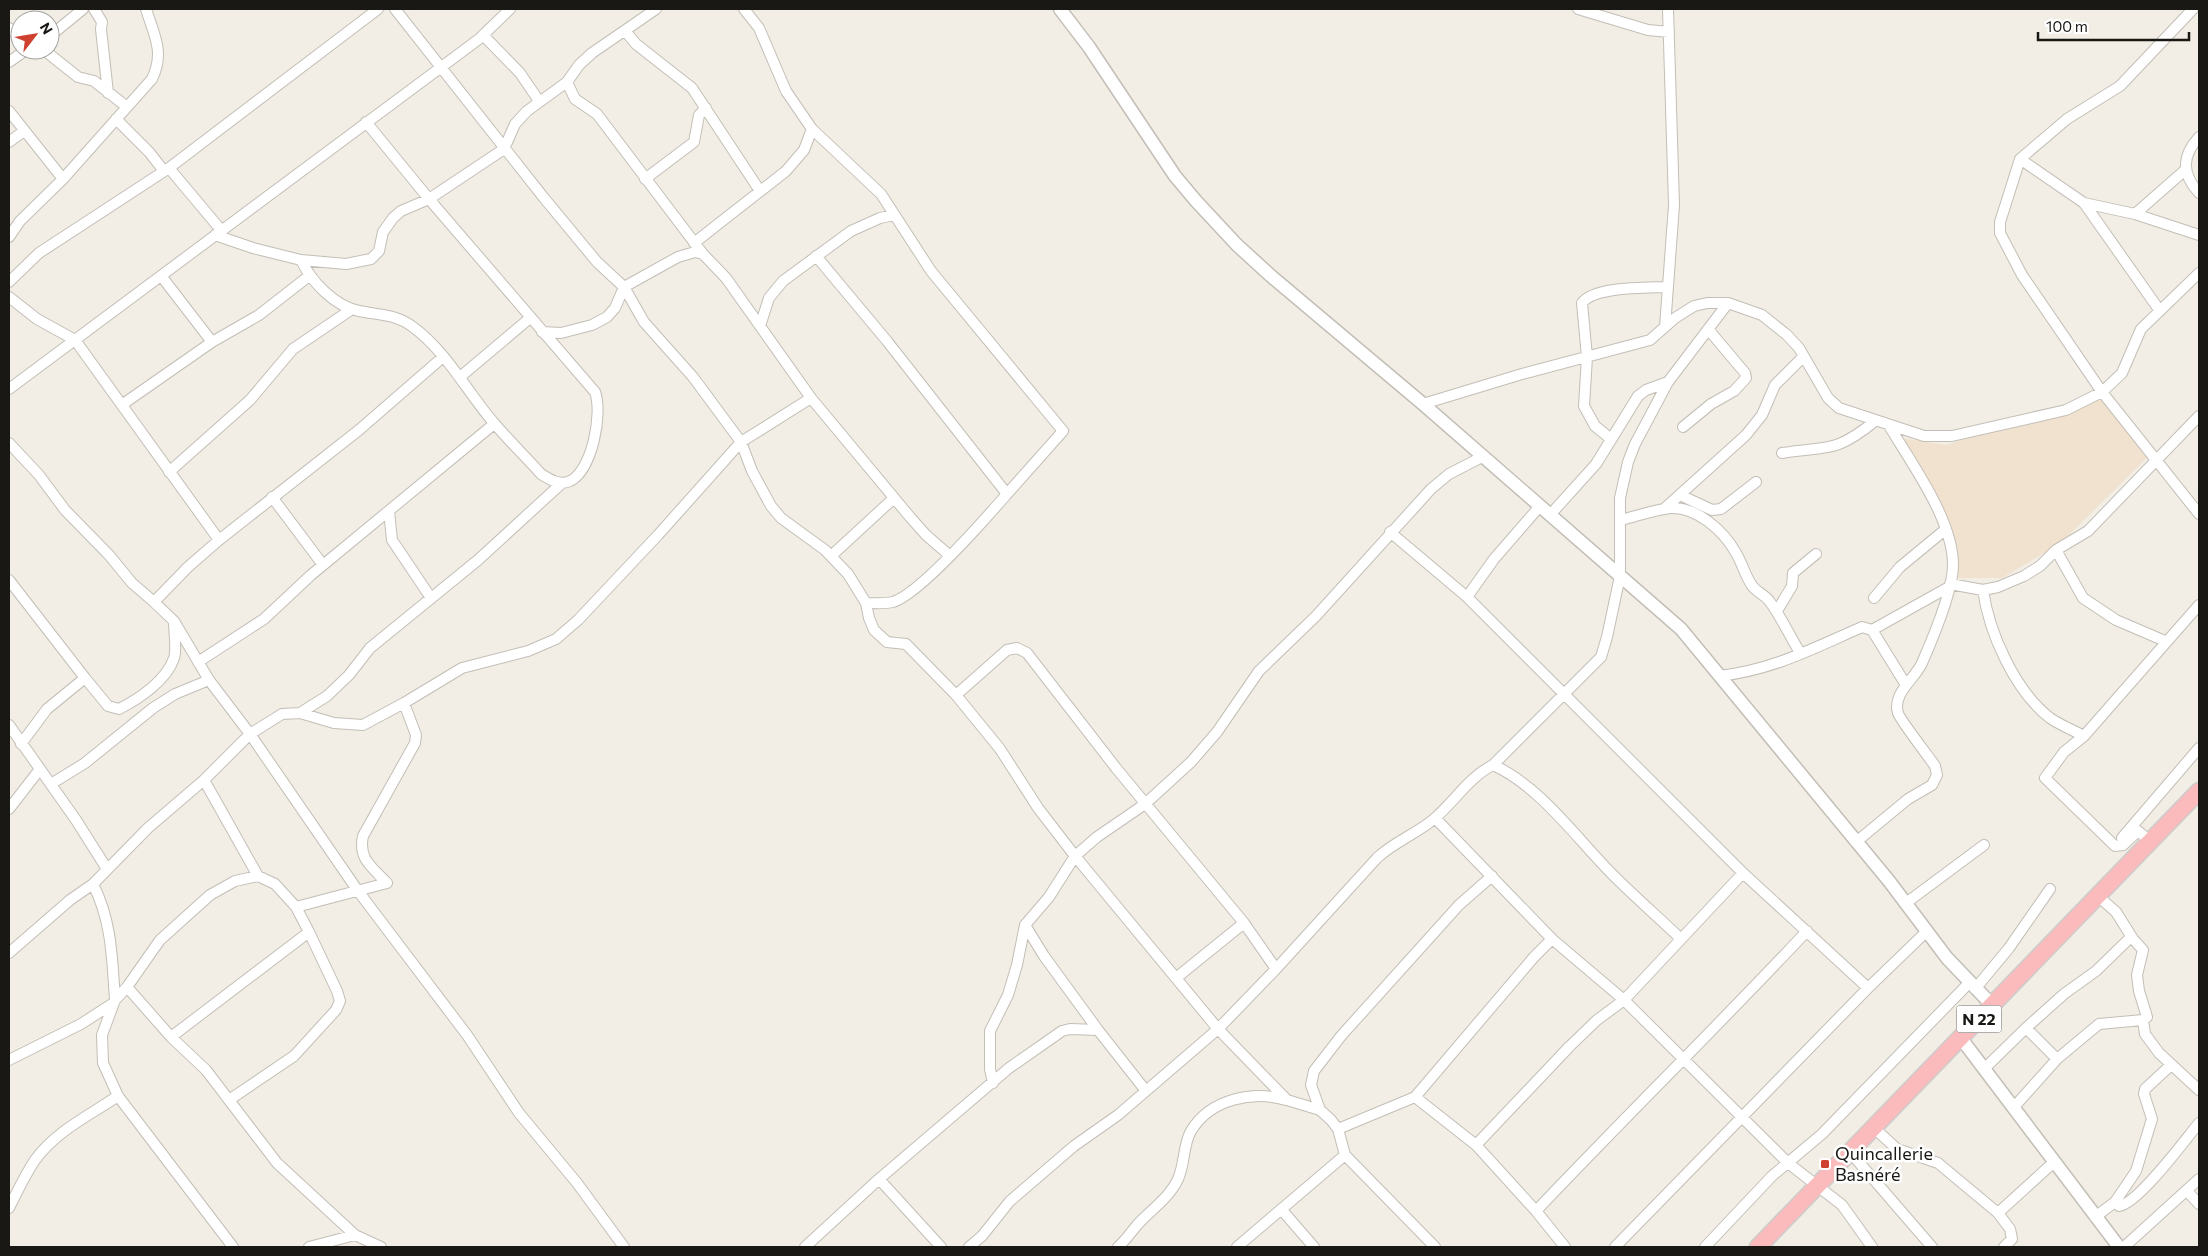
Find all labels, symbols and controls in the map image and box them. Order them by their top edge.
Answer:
north arrow [10,10,60,60]
scale bar [2038,10,2189,42]
text: 100 m [2046,17,2088,35]
text: N [37,19,57,37]
road number: N 22 [1956,1006,2002,1032]
place label: Quincallerie Basnéré [1835,1142,1933,1185]
marker: Quincallerie Basnéré [1819,1158,1831,1170]

